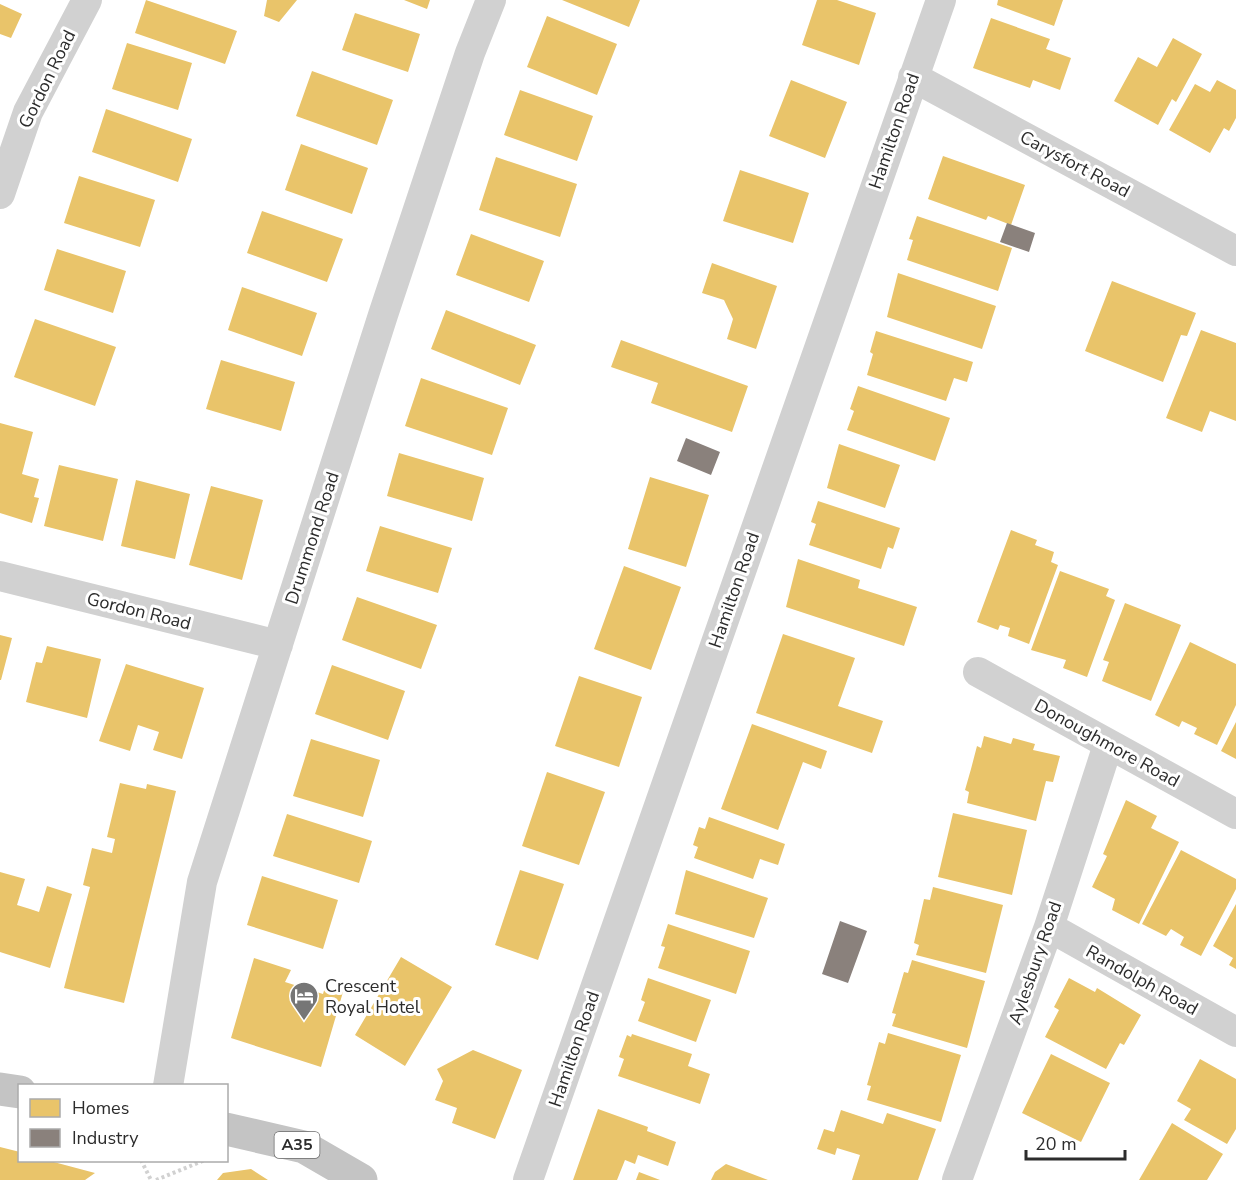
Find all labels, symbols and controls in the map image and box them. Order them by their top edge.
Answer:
street label: Gordon Road [13,26,81,132]
street label: Hamilton Road [863,70,925,192]
street label: Carysfort Road [1016,125,1134,203]
street label: Drummond Road [279,469,345,607]
street label: Hamilton Road [703,529,765,651]
street label: Gordon Road [84,586,194,636]
street label: Donoughmore Road [1030,693,1184,793]
street label: Aylesbury Road [1003,898,1067,1028]
street label: Randolph Road [1082,939,1202,1021]
place label: Crescent Royal Hotel [325,974,421,1019]
hotel icon: Crescent Royal Hotel [288,980,320,1022]
street label: Hamilton Road [543,988,605,1110]
legend [18,1084,228,1162]
text: Homes [72,1096,129,1120]
scale bar [1026,1123,1125,1161]
text: Industry [72,1126,139,1150]
road number: A35 [274,1132,320,1158]
text: 20 m [1035,1132,1077,1156]

